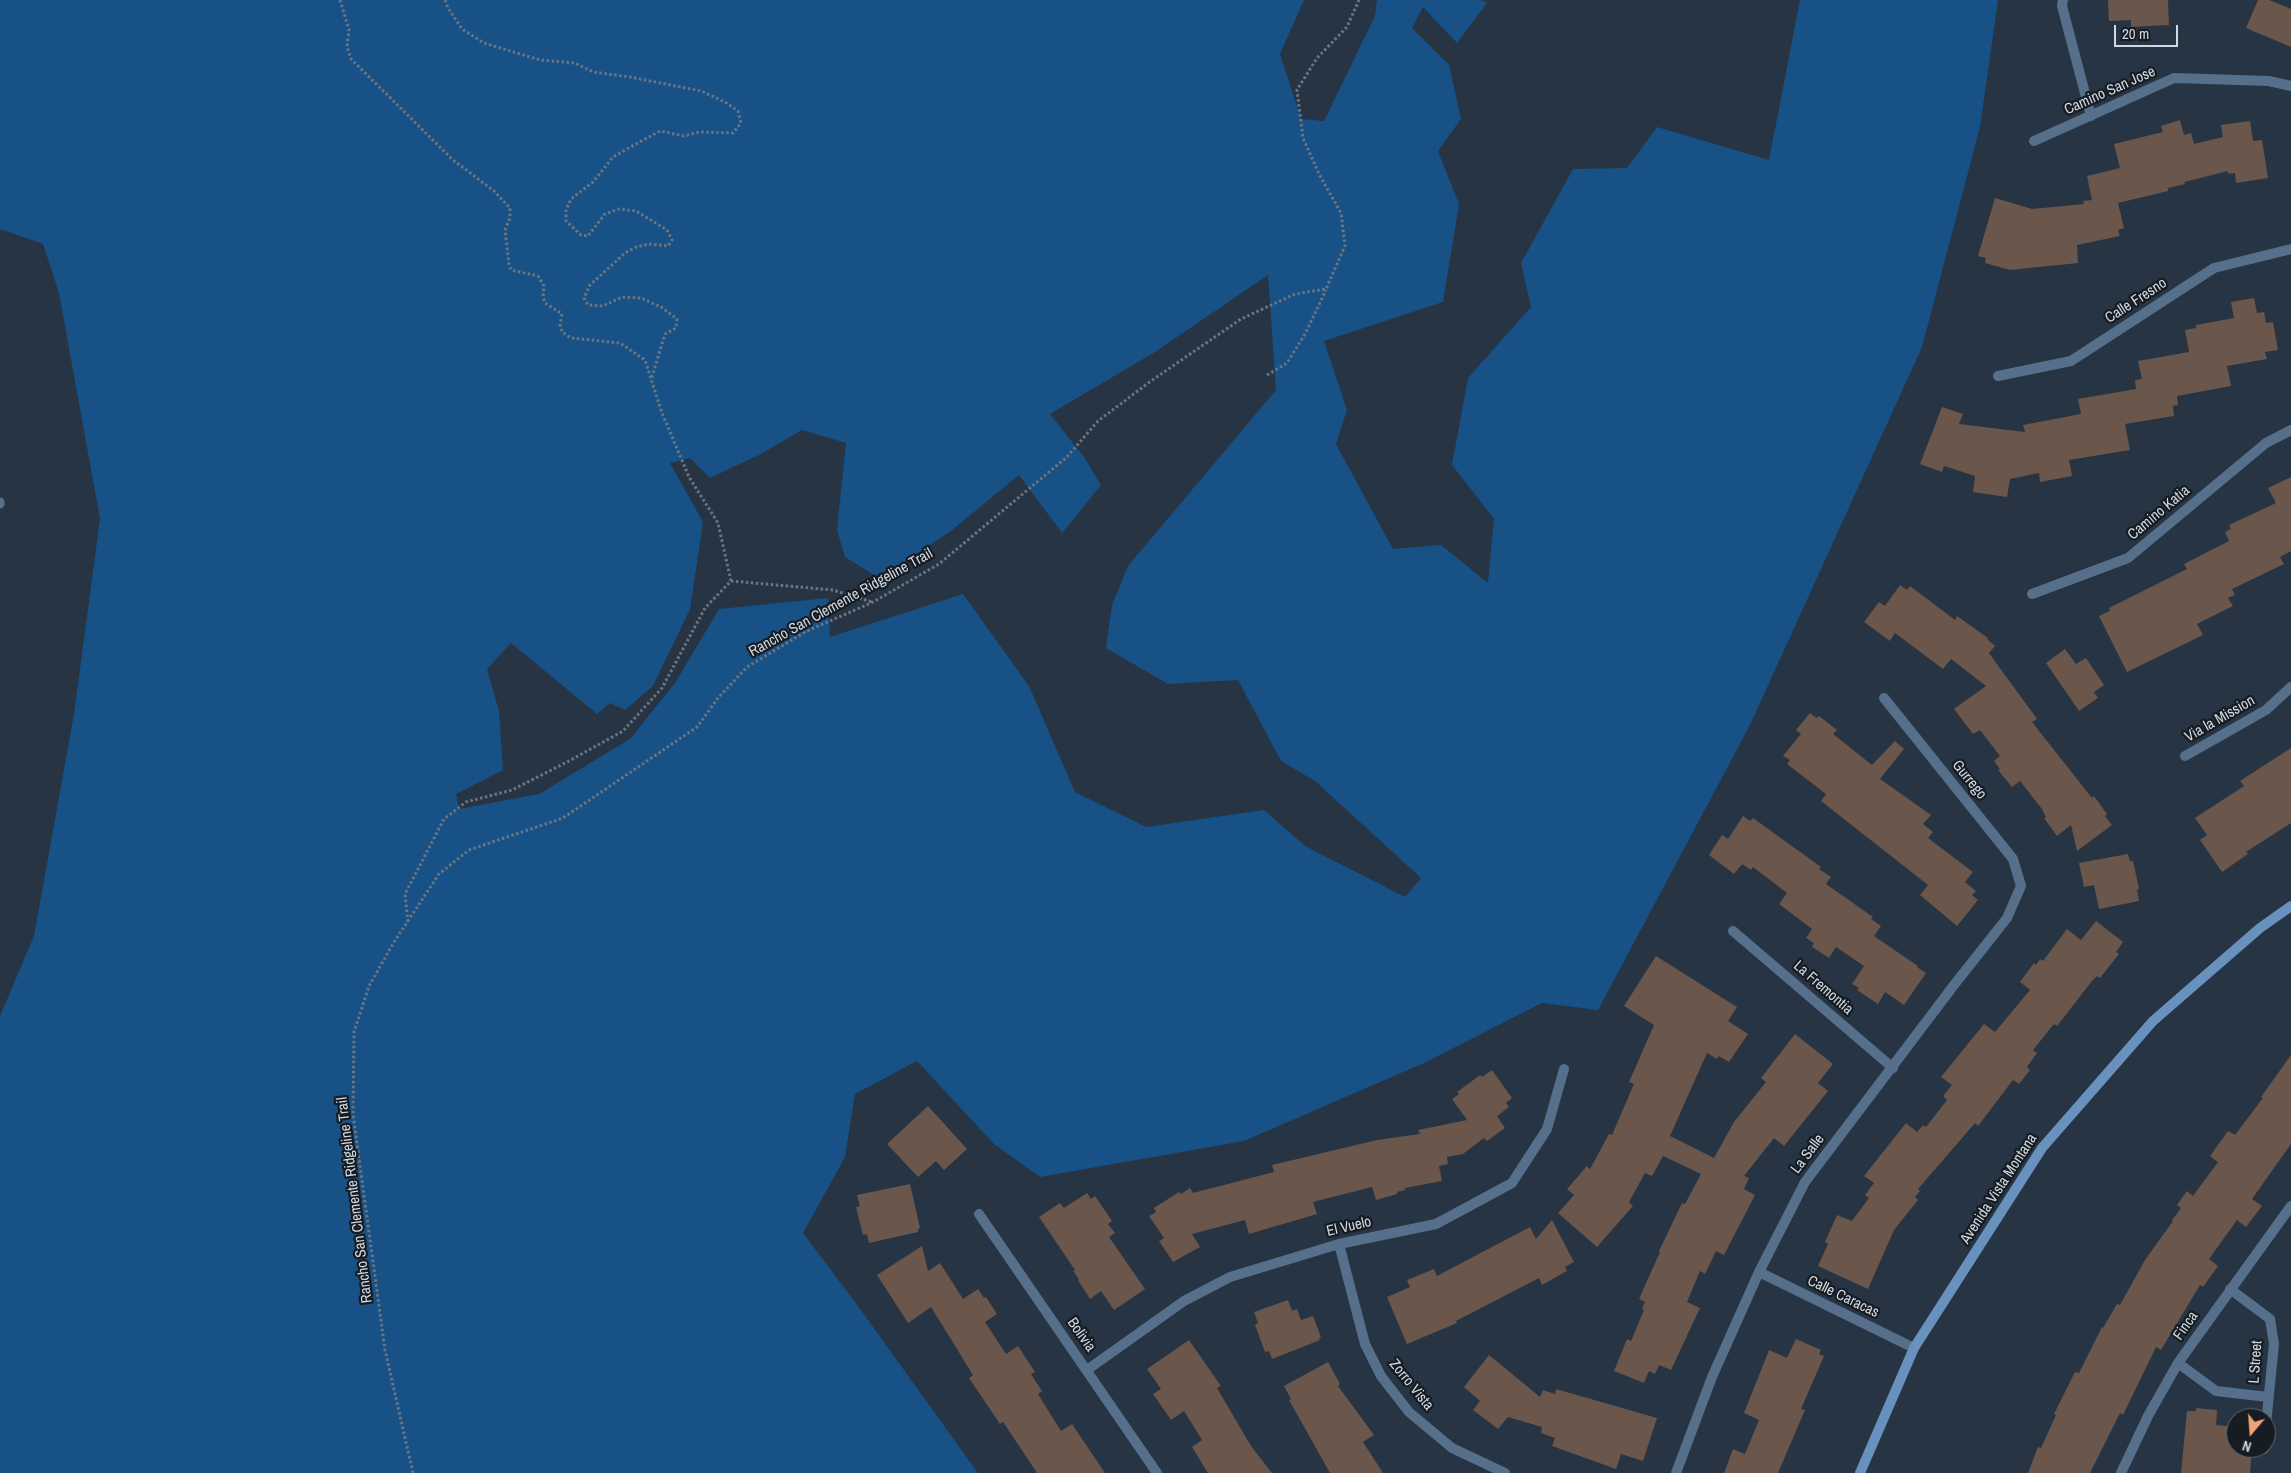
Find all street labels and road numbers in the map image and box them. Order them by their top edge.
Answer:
street label: Camino San Jose [2062,63,2158,119]
street label: Calle Fresno [2102,274,2170,328]
street label: Camino Katia [2124,482,2194,544]
street label: Rancho San Clemente Ridgeline Trail [746,545,936,661]
street label: Via la Mission [2182,692,2258,746]
street label: Gurrego [1948,757,1990,803]
street label: La Fremontia [1789,957,1857,1019]
street label: Rancho San Clemente Ridgeline Trail [333,1096,377,1304]
street label: La Salle [1787,1131,1829,1177]
street label: Avenida Vista Montana [1957,1131,2041,1247]
street label: El Vuelo [1325,1213,1373,1241]
street label: Calle Caracas [1804,1272,1882,1322]
street label: Finca [2170,1308,2202,1344]
street label: Bolivia [1063,1314,1099,1356]
street label: L Street [2246,1340,2266,1384]
street label: Zorro Vista [1385,1356,1437,1414]

